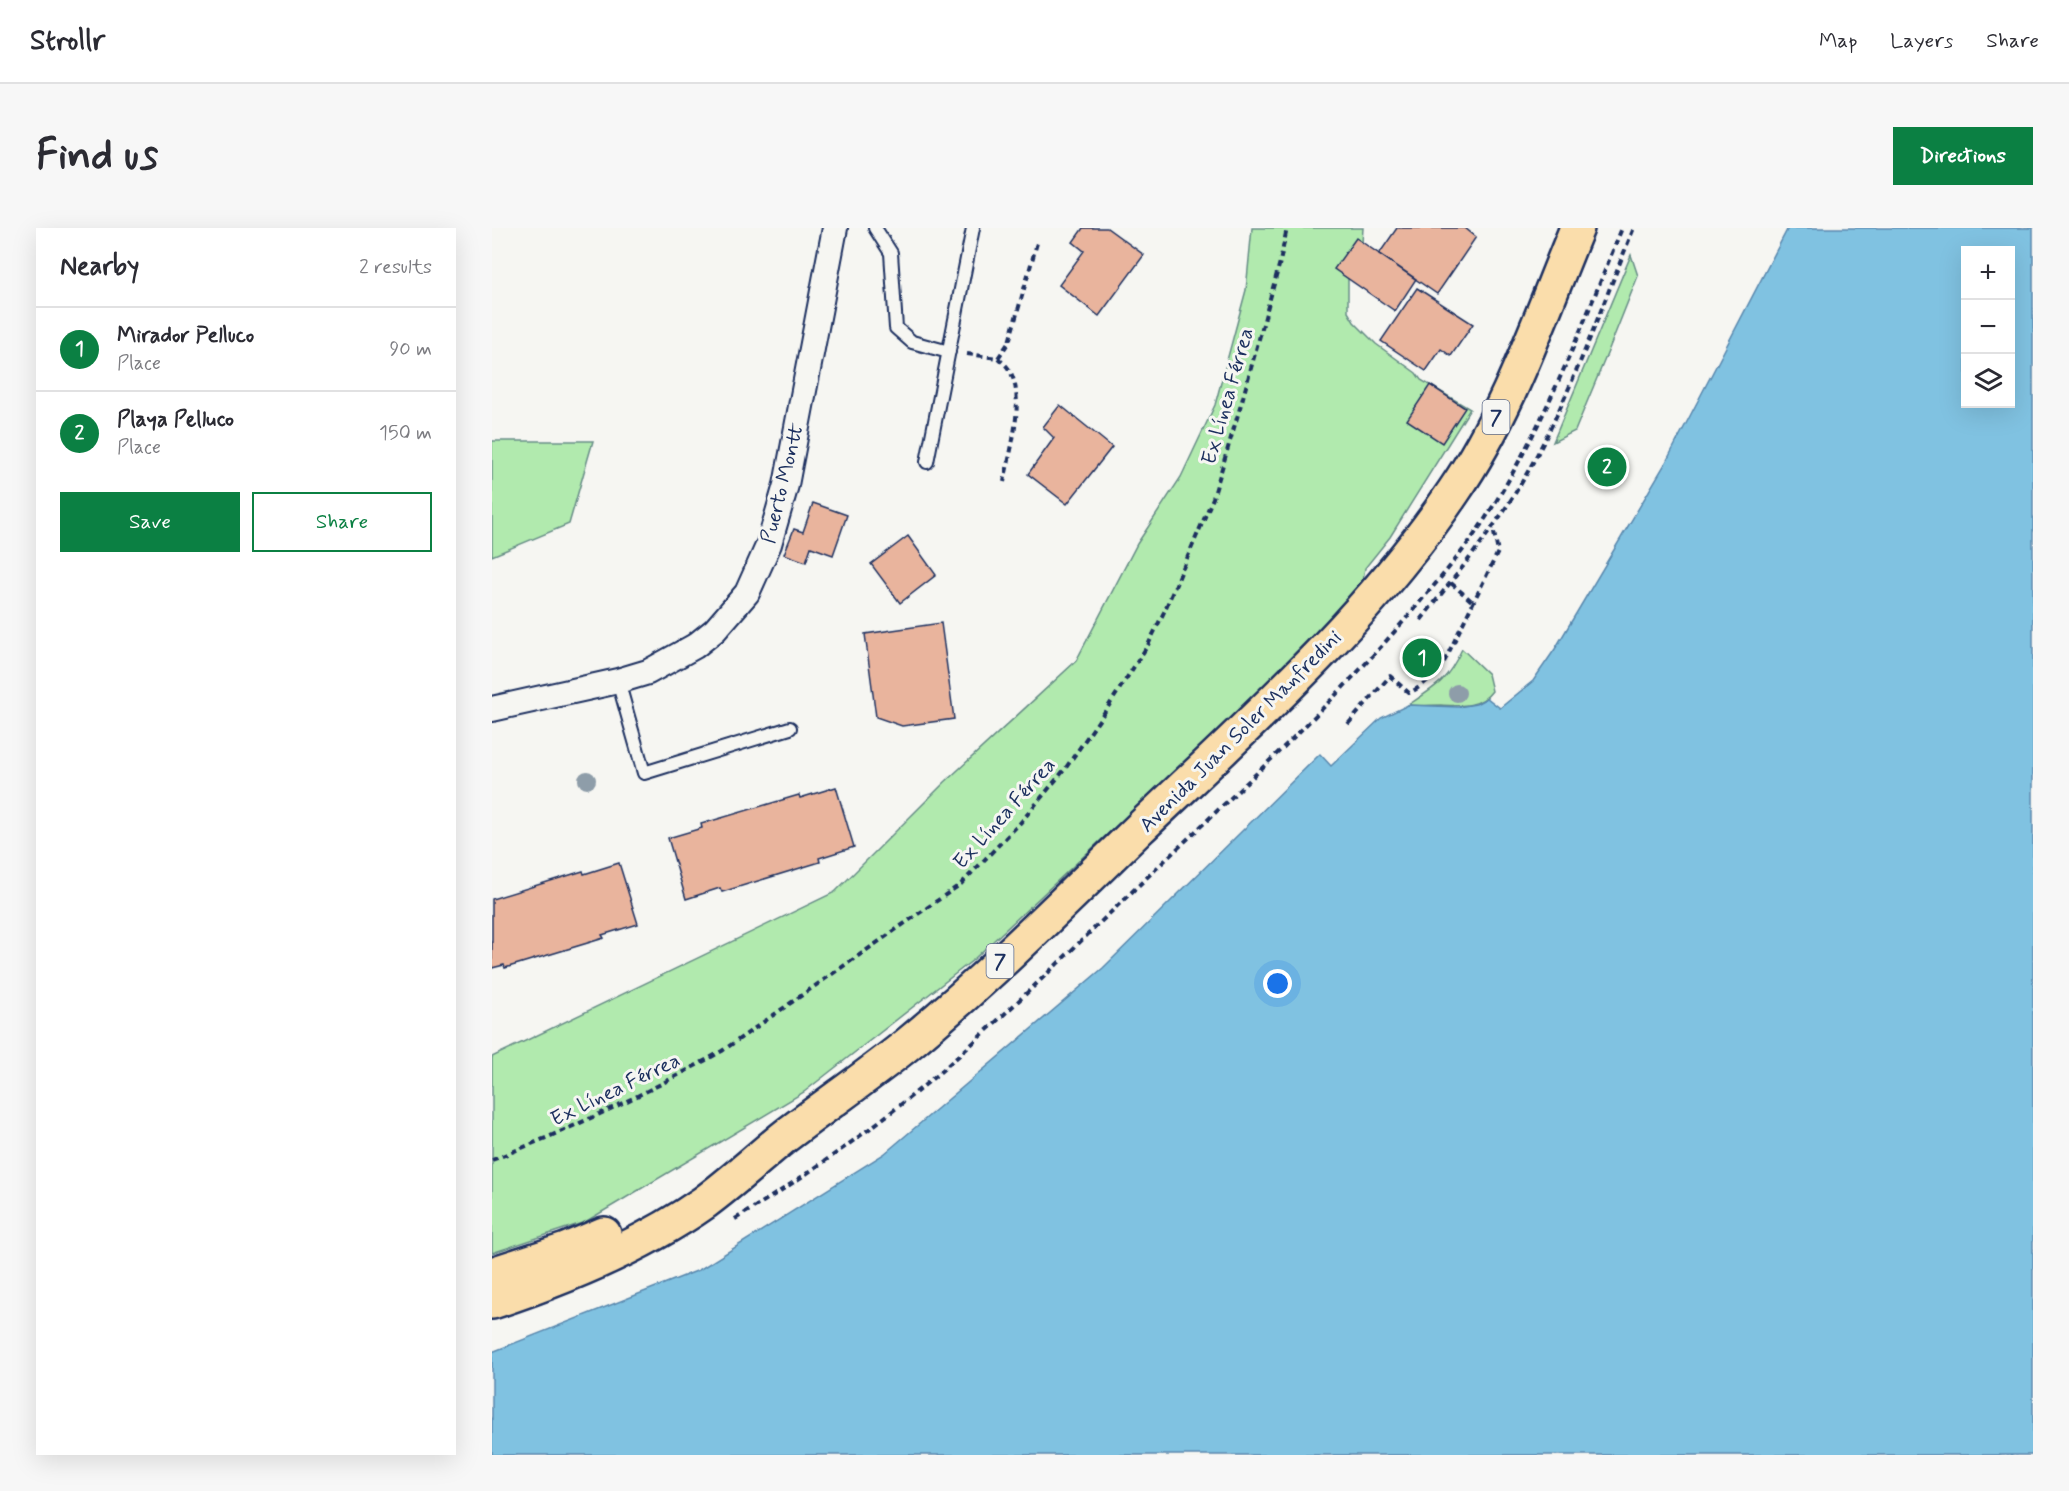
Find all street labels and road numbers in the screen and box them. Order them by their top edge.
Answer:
street label: Ex Línea Férrea [1195,325,1261,468]
road number: 7 [1482,400,1510,434]
street label: Puerto Montt [754,420,812,546]
street label: Avenida Juan Soler Manfredini [1133,624,1348,839]
street label: Ex Línea Férrea [947,752,1062,875]
road number: 7 [986,944,1014,978]
street label: Ex Línea Férrea [546,1046,685,1133]

